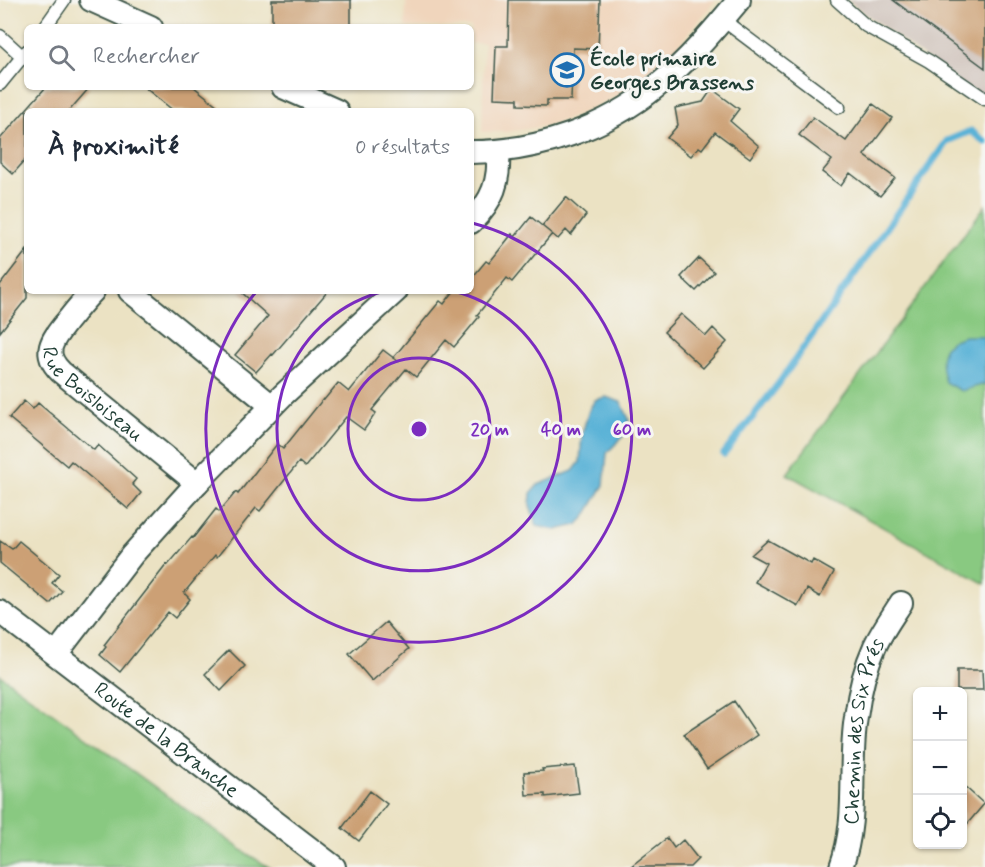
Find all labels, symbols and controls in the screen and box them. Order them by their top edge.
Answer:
search box [24,24,474,90]
icon: search [45,41,78,74]
text: Rechercher [93,43,200,71]
place label: École primaire Georges Brassens [590,45,755,99]
school or university icon: École primaire Georges Brassens [549,52,585,88]
text: À proximité [48,130,179,164]
text: 0 résultats [355,134,450,161]
street label: Rue Boisloiseau [35,346,149,449]
text: 20 m [471,418,509,442]
text: 40 m [541,418,581,442]
text: 60 m [613,418,651,442]
centre of rings [409,419,429,439]
street label: Chemin des Six Prés [838,634,892,826]
street label: Route de la Branche [88,676,245,805]
map controls [913,687,967,849]
button: + [913,687,967,741]
button: − [913,741,967,795]
button: locate [913,795,967,849]

